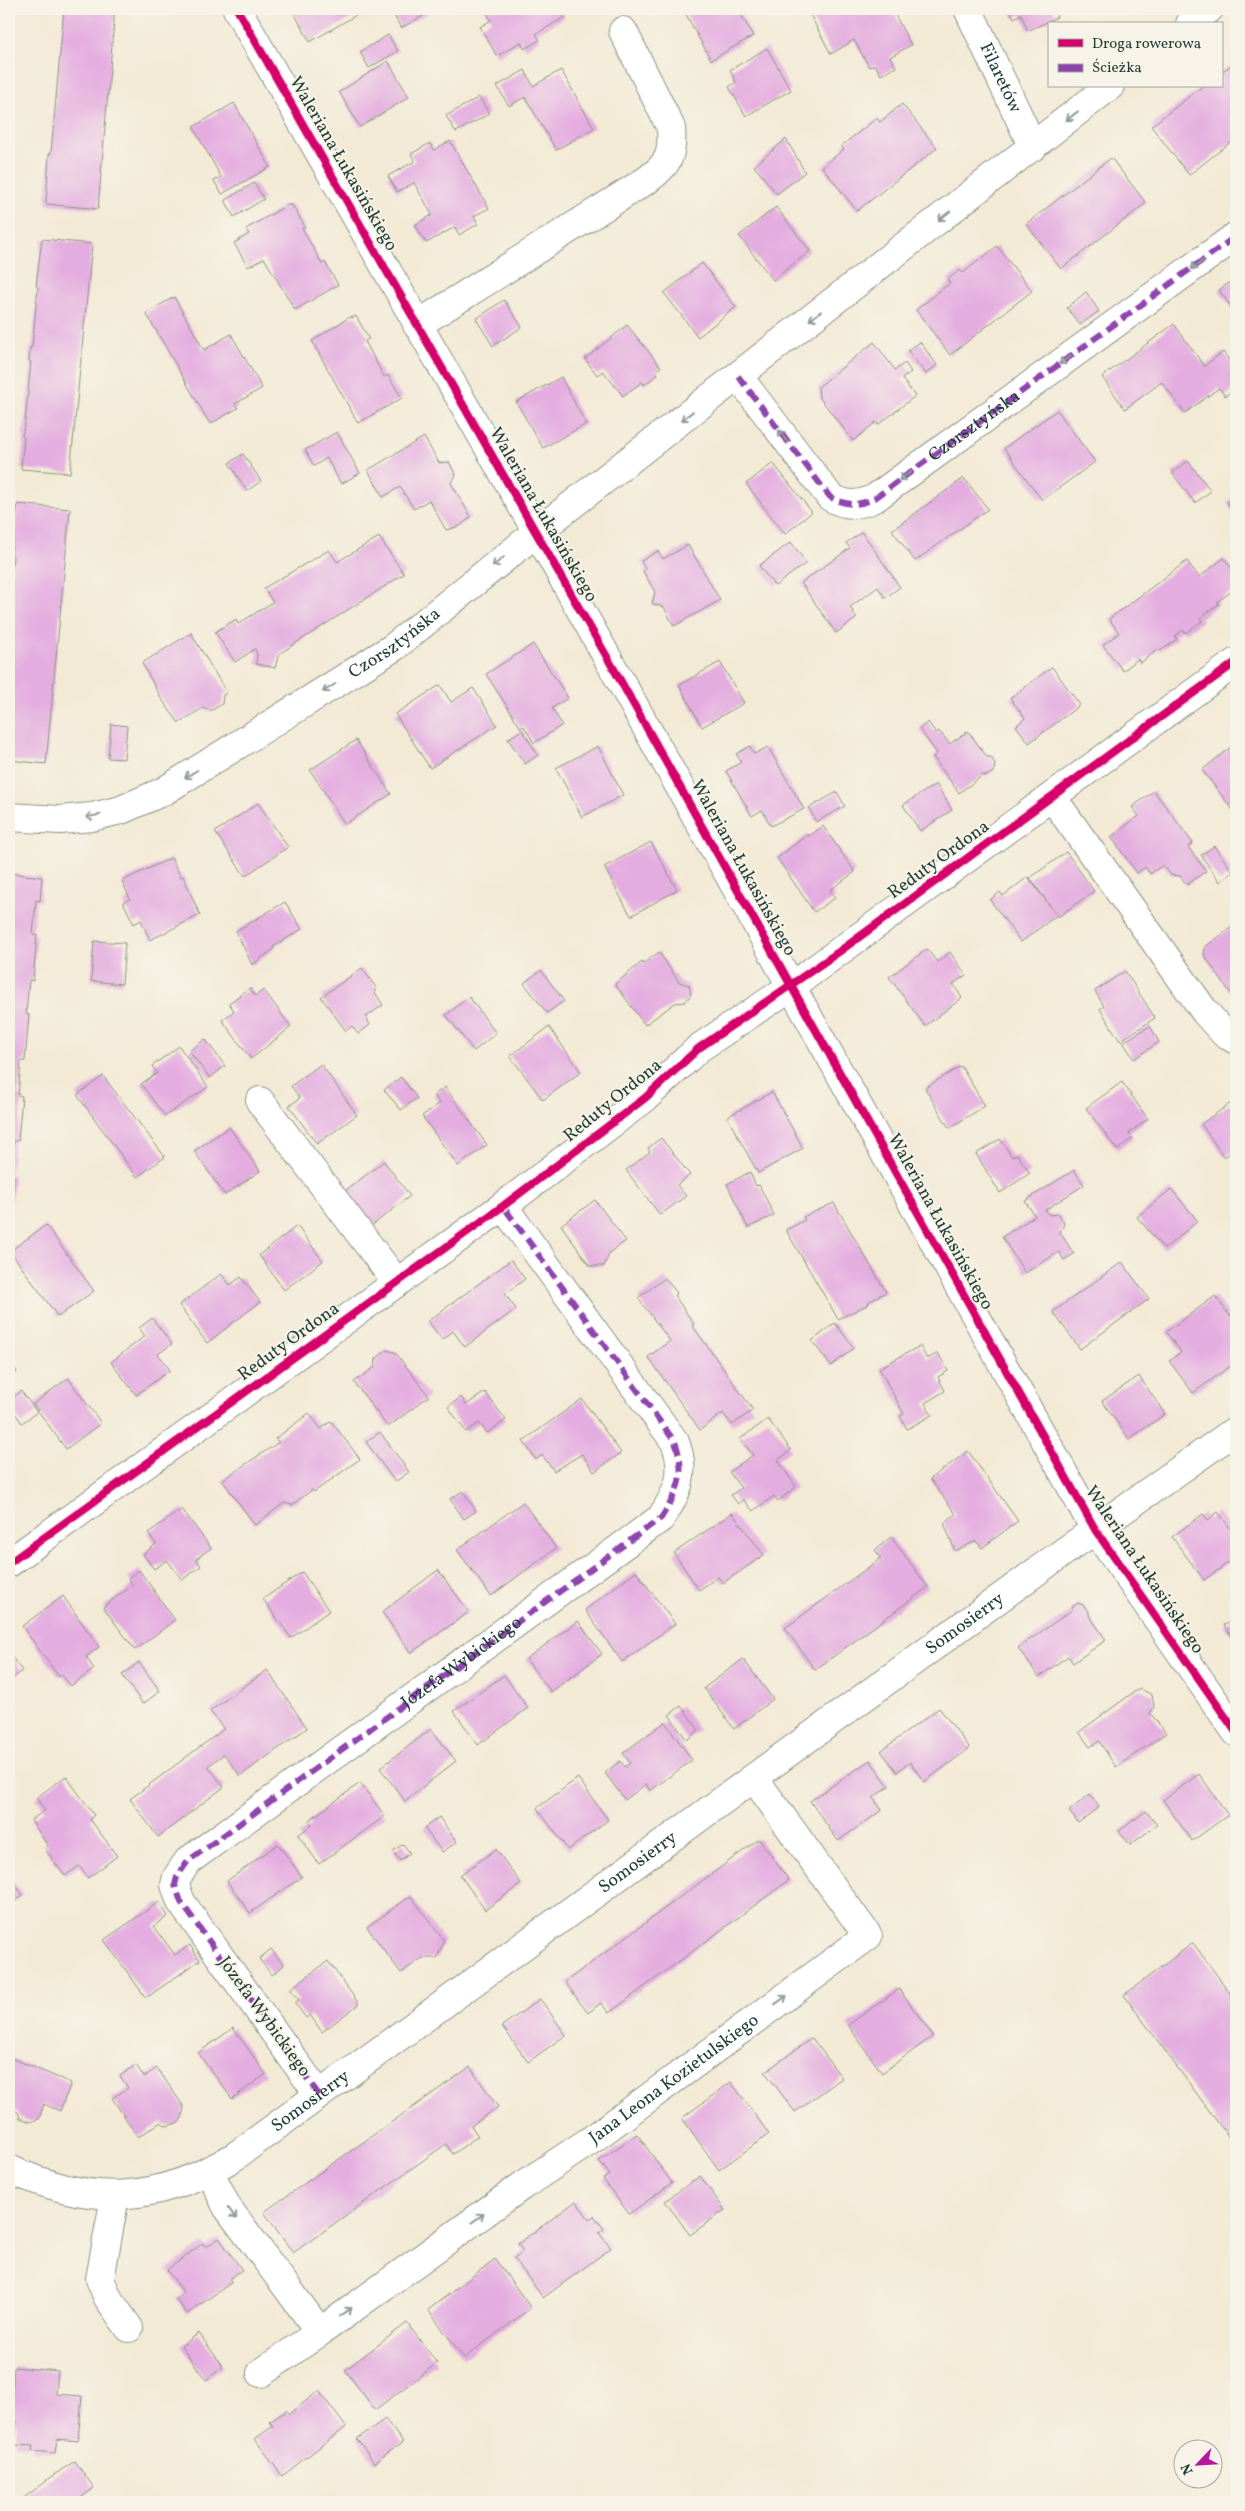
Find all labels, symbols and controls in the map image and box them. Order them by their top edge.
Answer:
legend [1048,22,1222,88]
text: Droga rowerowa [1092,34,1201,55]
street label: Filaretów [973,39,1028,117]
text: Ścieżka [1092,58,1142,79]
street label: Waleriana Łukasińskiego [283,72,403,256]
one-way arrow [1065,111,1078,122]
one-way arrow [938,211,951,222]
one-way arrow [1190,260,1204,270]
one-way arrow [809,311,822,322]
one-way arrow [1058,355,1072,365]
street label: Czorsztyńska [923,384,1025,468]
one-way arrow [681,410,694,421]
street label: Waleriana Łukasińskiego [483,423,603,607]
one-way arrow [777,430,788,443]
one-way arrow [898,471,912,481]
one-way arrow [492,557,505,568]
street label: Czorsztyńska [344,602,446,685]
one-way arrow [323,684,337,694]
one-way arrow [185,770,199,780]
street label: Waleriana Łukasińskiego [684,775,802,961]
one-way arrow [85,812,101,822]
street label: Reduty Ordona [883,815,995,905]
street label: Reduty Ordona [558,1053,668,1148]
street label: Waleriana Łukasińskiego [881,1129,999,1315]
street label: Reduty Ordona [233,1297,345,1387]
street label: Waleriana Łukasińskiego [1078,1481,1210,1659]
street label: Somosierry [920,1586,1009,1661]
street label: Józefa Wybickiego [396,1610,527,1715]
street label: Somosierry [593,1825,682,1900]
street label: Józefa Wybickiego [212,1952,316,2082]
one-way arrow [774,1995,787,2006]
street label: Jana Leona Kozietulskiego [584,2008,764,2150]
street label: Somosierry [266,2064,355,2138]
one-way arrow [227,2206,237,2220]
one-way arrow [471,2213,485,2223]
one-way arrow [339,2307,352,2318]
north arrow [1172,2438,1222,2488]
text: N [1177,2460,1198,2477]

